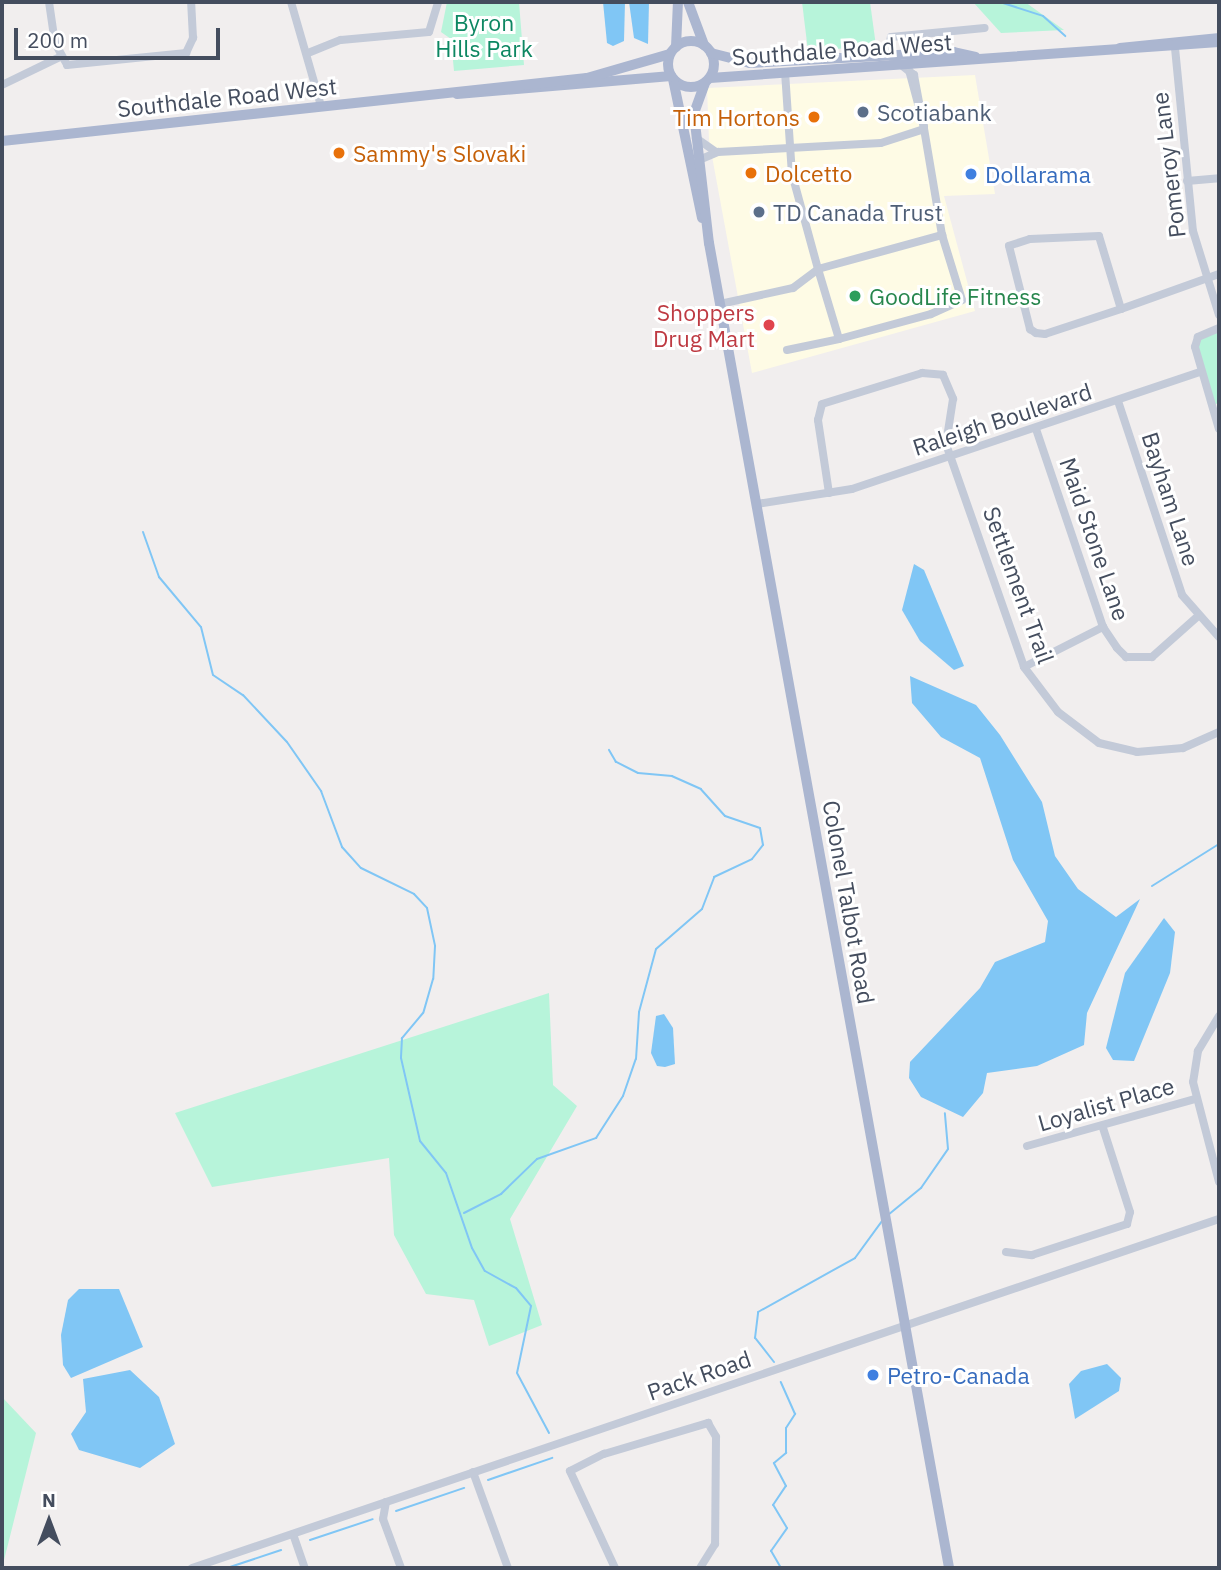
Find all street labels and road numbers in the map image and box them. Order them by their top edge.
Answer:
street label: Southdale Road West [731,28,953,70]
street label: Southdale Road West [116,72,338,122]
street label: Pomeroy Lane [1145,91,1191,239]
street label: Raleigh Boulevard [909,377,1095,461]
street label: Bayham Lane [1136,429,1206,569]
street label: Maid Stone Lane [1054,454,1136,624]
street label: Settlement Trail [978,503,1060,667]
street label: Colonel Talbot Road [817,798,881,1006]
street label: Loyalist Place [1035,1071,1177,1137]
street label: Pack Road [643,1344,755,1406]

